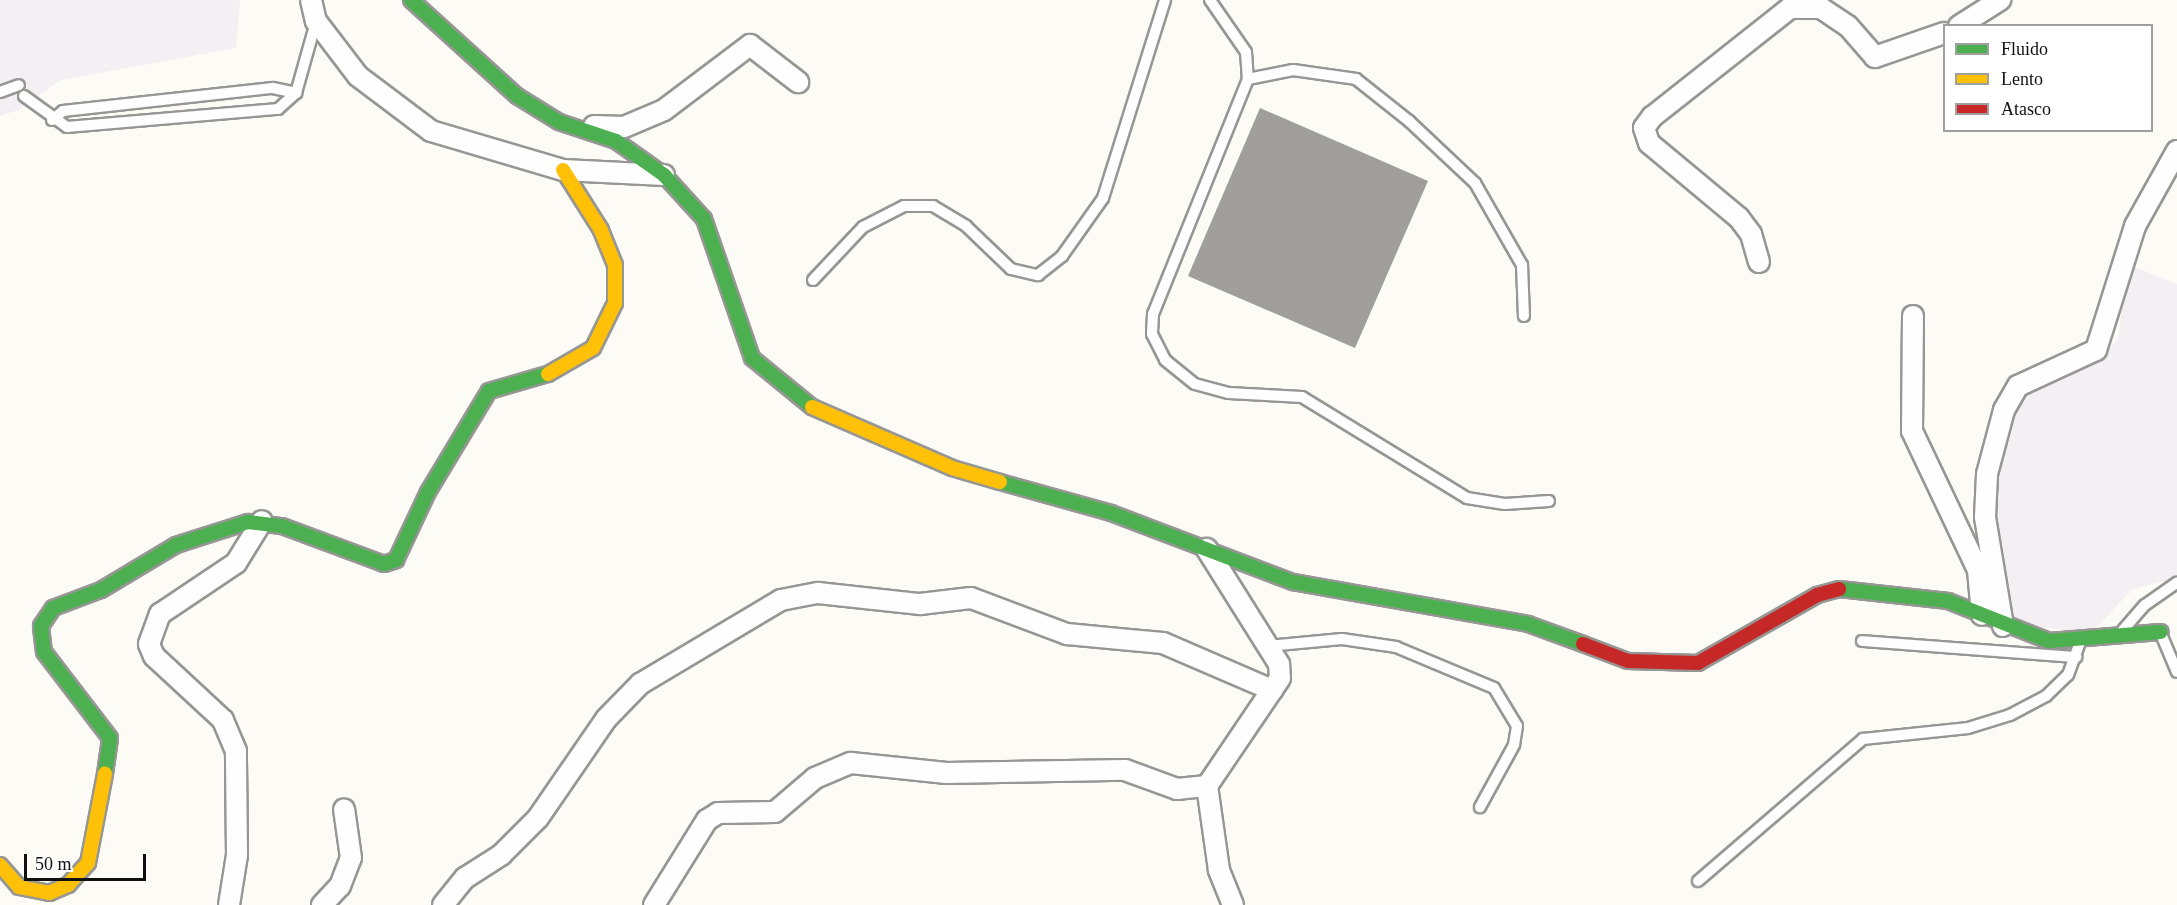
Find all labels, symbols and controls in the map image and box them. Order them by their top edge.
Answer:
legend [1943,24,2153,132]
text: Fluido [2001,39,2048,59]
text: Lento [2001,69,2043,89]
text: Atasco [2001,99,2051,119]
scale bar [27,842,148,880]
text: 50 m [35,854,72,874]

